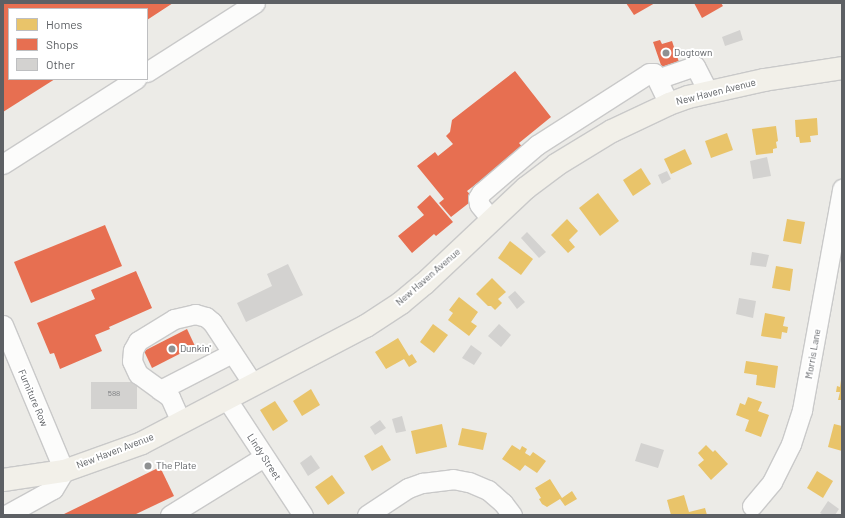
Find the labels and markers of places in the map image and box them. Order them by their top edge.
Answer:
place label: Dogtown [674,47,712,59]
marker: Dogtown [661,48,671,58]
place label: Dunkin' [180,343,211,355]
marker: Dunkin' [167,344,177,354]
place label: The Plate [156,460,196,472]
marker: The Plate [143,461,153,471]

